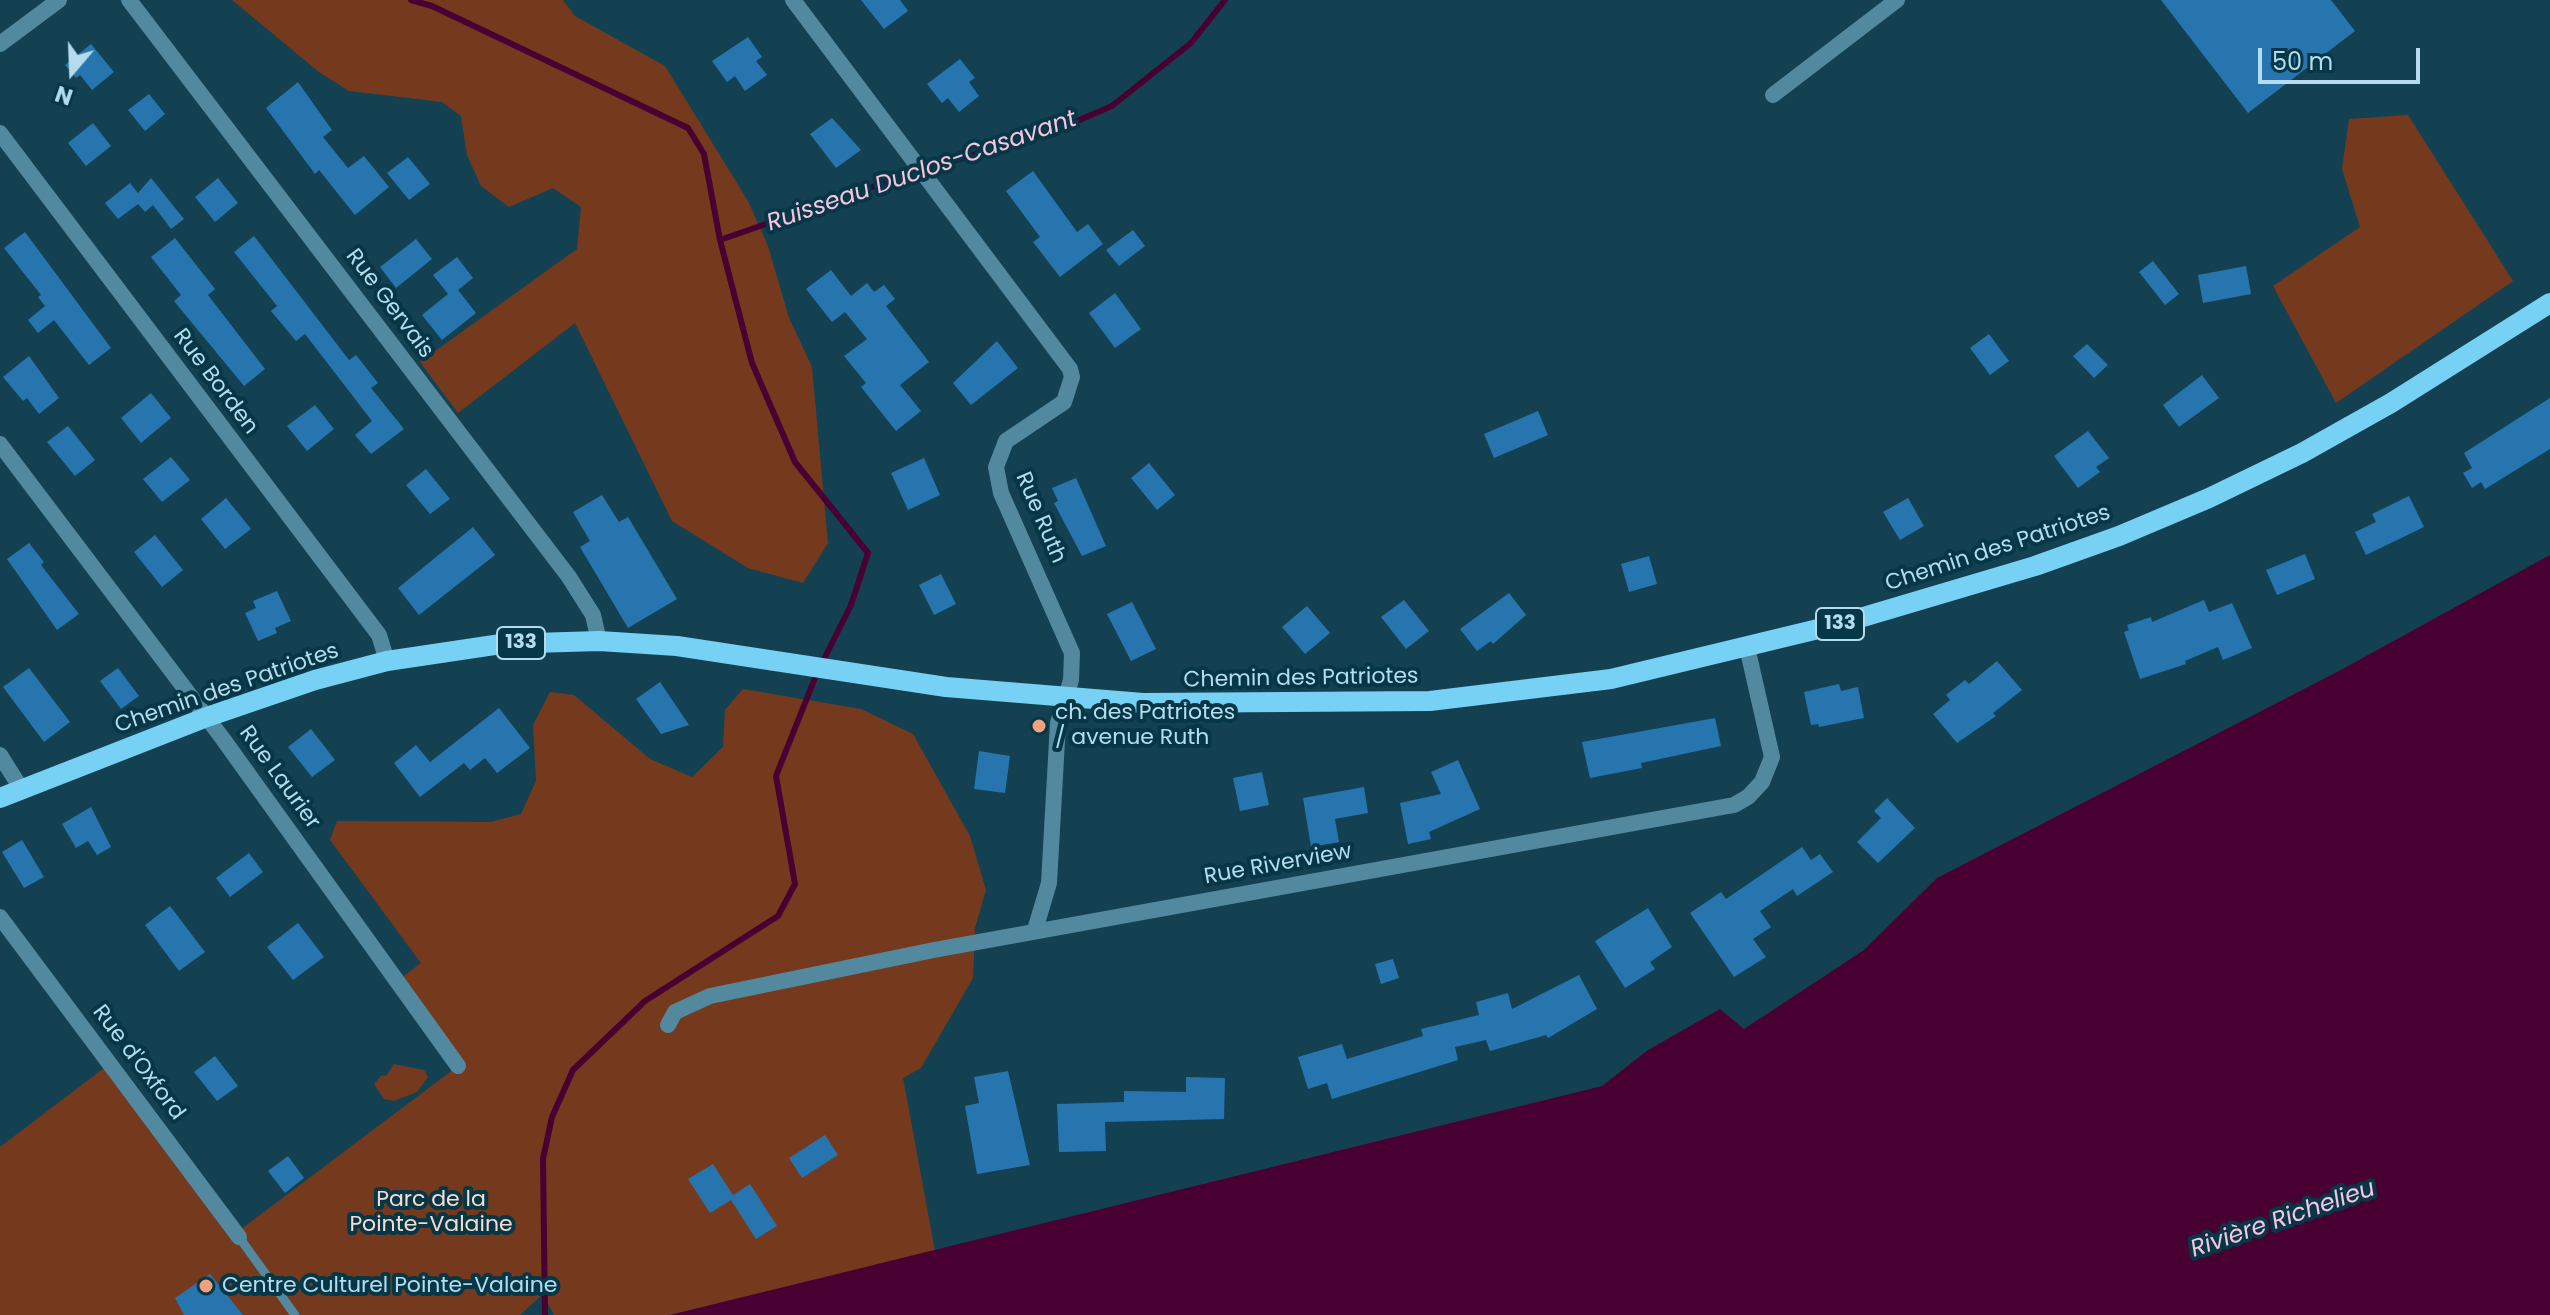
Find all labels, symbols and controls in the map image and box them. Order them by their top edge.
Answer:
north arrow [32,32,112,112]
scale bar [2262,32,2424,82]
text: 50 m [2272,45,2333,78]
text: N [51,78,77,113]
water label: Ruisseau Duclos-Casavant [763,105,1081,239]
street label: Rue Gervais [339,244,439,364]
street label: Rue Borden [167,324,263,440]
street label: Rue Ruth [1009,468,1071,568]
street label: Chemin des Patriotes [1882,500,2114,598]
road number: 133 [1816,608,1864,640]
road number: 133 [497,627,545,659]
street label: Chemin des Patriotes [112,638,342,740]
street label: Chemin des Patriotes [1183,664,1419,694]
place label: ch. des Patriotes / avenue Ruth [1055,700,1235,752]
marker: ch. des Patriotes / avenue Ruth [1030,717,1048,735]
street label: Rue Laurier [233,721,325,835]
street label: Rue Riverview [1202,839,1354,891]
street label: Rue d'Oxford [86,1000,190,1126]
water label: Rivière Richelieu [2187,1175,2379,1265]
park label: Parc de la Pointe-Valaine [349,1187,513,1238]
place label: Centre Culturel Pointe-Valaine [222,1273,557,1299]
marker: Centre Culturel Pointe-Valaine [197,1277,215,1295]

